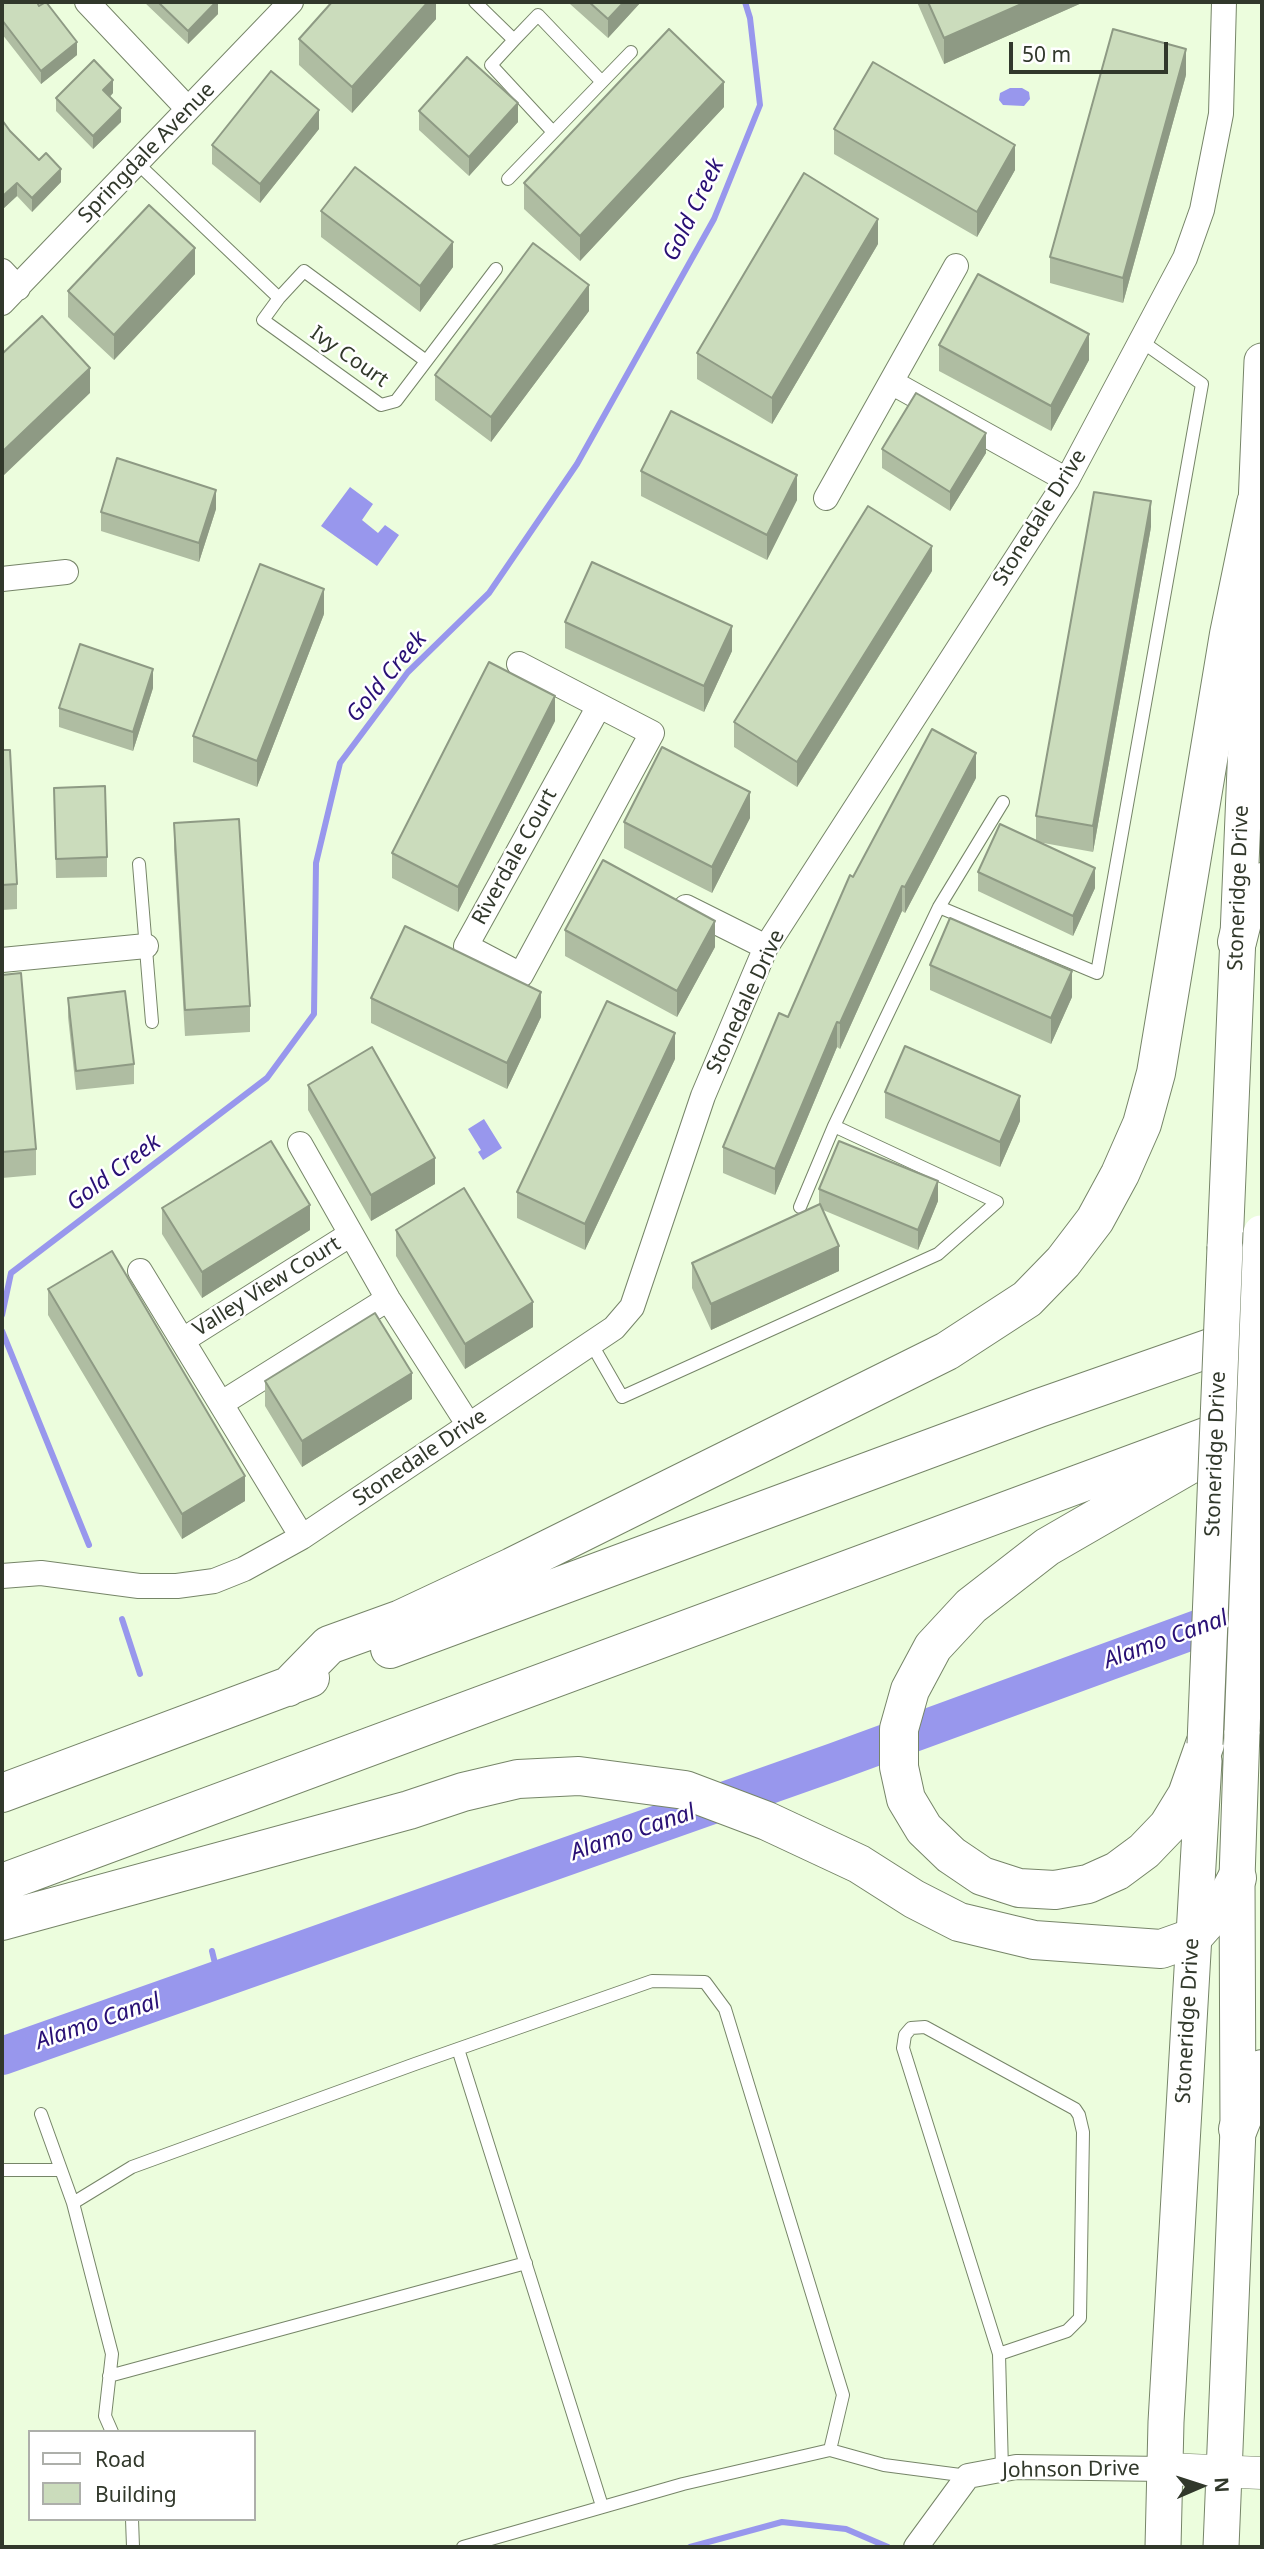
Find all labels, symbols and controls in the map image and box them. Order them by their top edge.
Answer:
scale bar [1012,28,1171,72]
text: 50 m [1022,40,1071,68]
street label: Springdale Avenue [73,78,221,228]
water label: Gold Creek [657,154,731,266]
street label: Ivy Court [305,321,393,393]
street label: Stonedale Drive [988,445,1092,591]
water label: Gold Creek [341,626,433,728]
street label: Riverdale Court [467,784,563,930]
street label: Stoneridge Drive [1224,805,1254,971]
street label: Stonedale Drive [702,926,790,1078]
water label: Gold Creek [62,1129,166,1217]
street label: Valley View Court [189,1232,345,1342]
street label: Stoneridge Drive [1201,1371,1231,1537]
street label: Stonedale Drive [348,1404,492,1512]
water label: Alamo Canal [1100,1605,1232,1675]
water label: Alamo Canal [567,1799,699,1867]
street label: Stoneridge Drive [1171,1938,1205,2104]
water label: Alamo Canal [32,1988,164,2056]
legend [28,2430,256,2521]
text: Road [95,2445,145,2473]
north arrow [1166,2451,1236,2521]
street label: Johnson Drive [1002,2456,1140,2484]
text: N [1209,2476,1235,2493]
text: Building [95,2480,177,2508]

